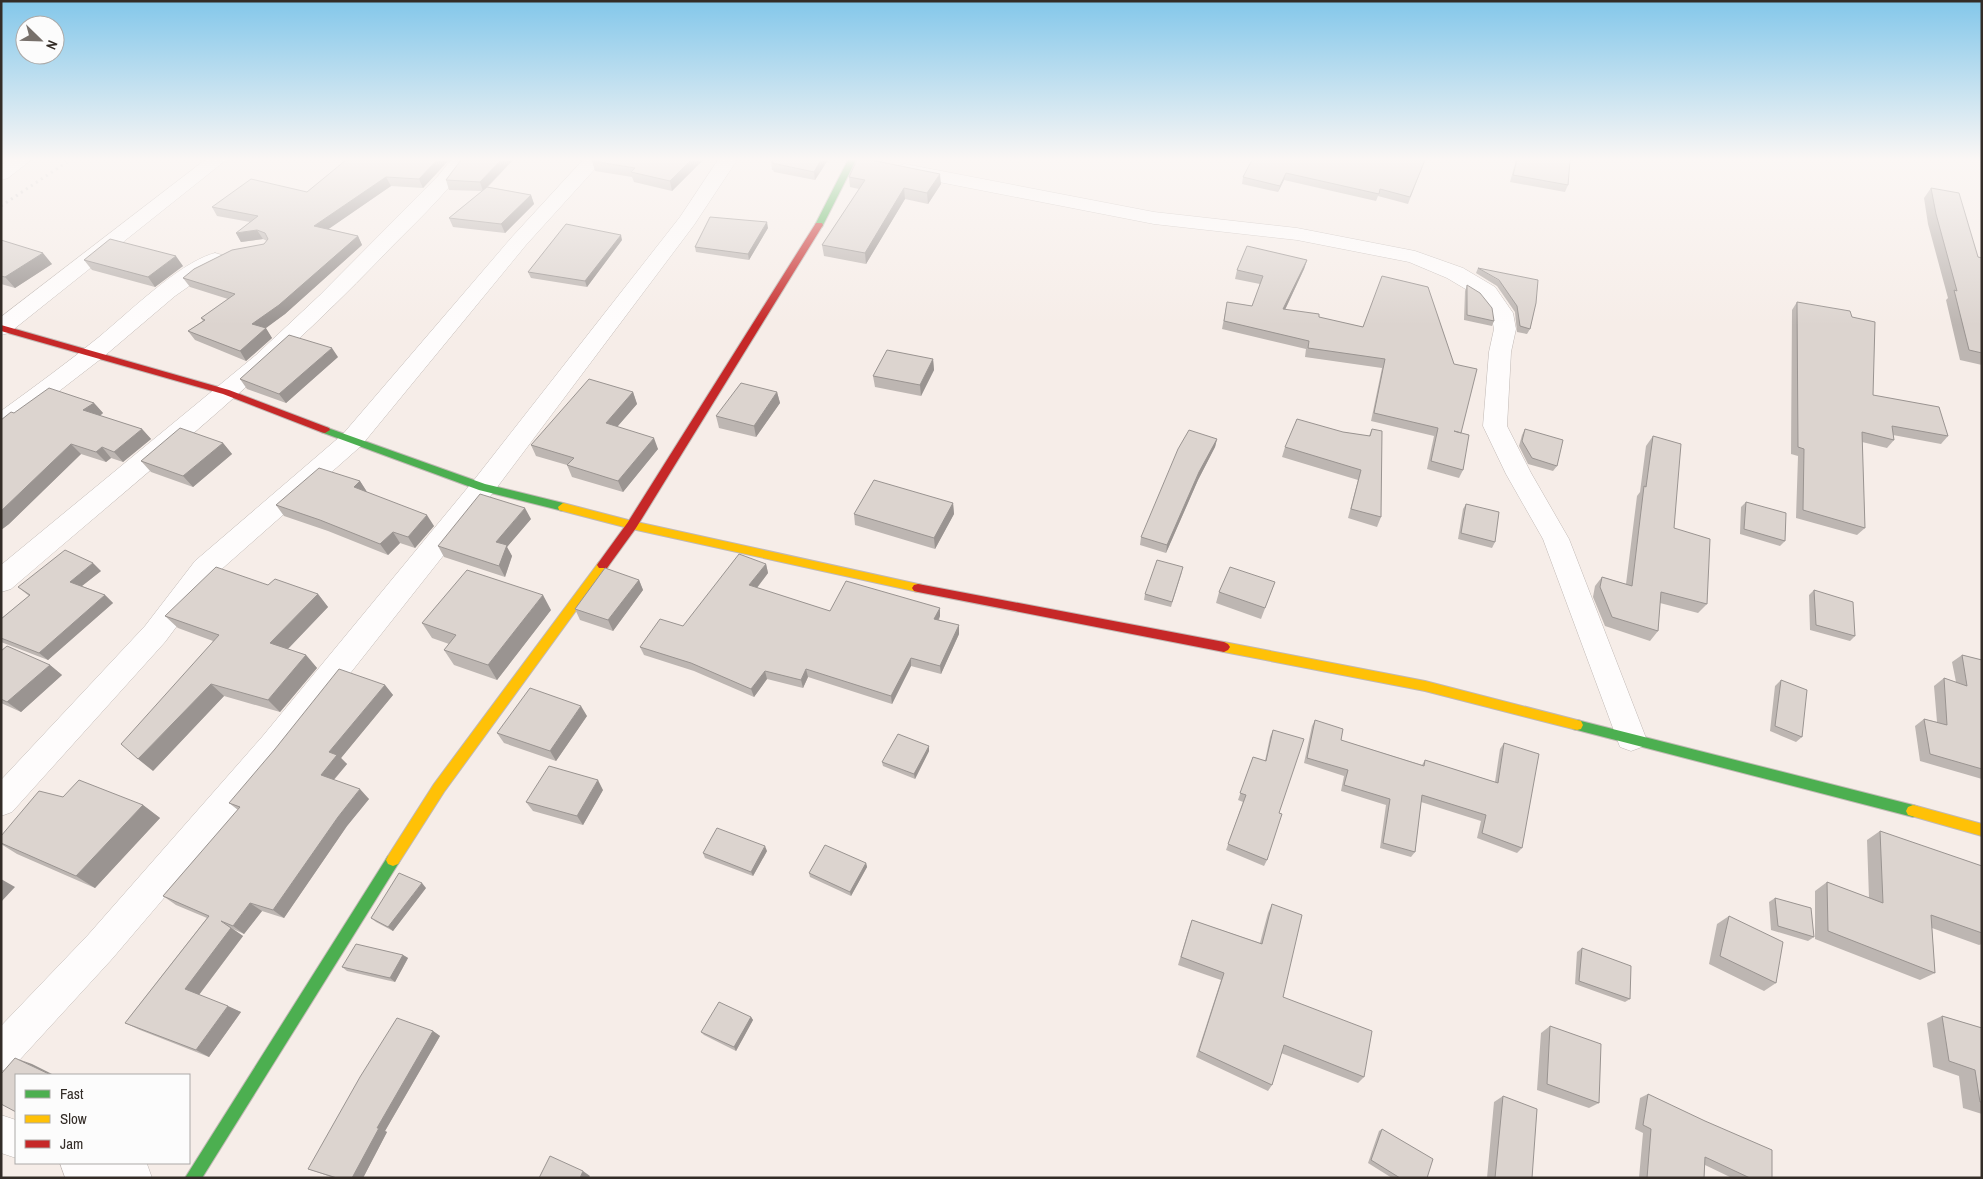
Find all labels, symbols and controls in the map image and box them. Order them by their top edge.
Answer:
north arrow [15,15,65,65]
text: N [42,38,62,52]
legend [15,1074,190,1164]
text: Fast [60,1083,84,1104]
text: Slow [60,1108,87,1129]
text: Jam [60,1133,83,1154]

